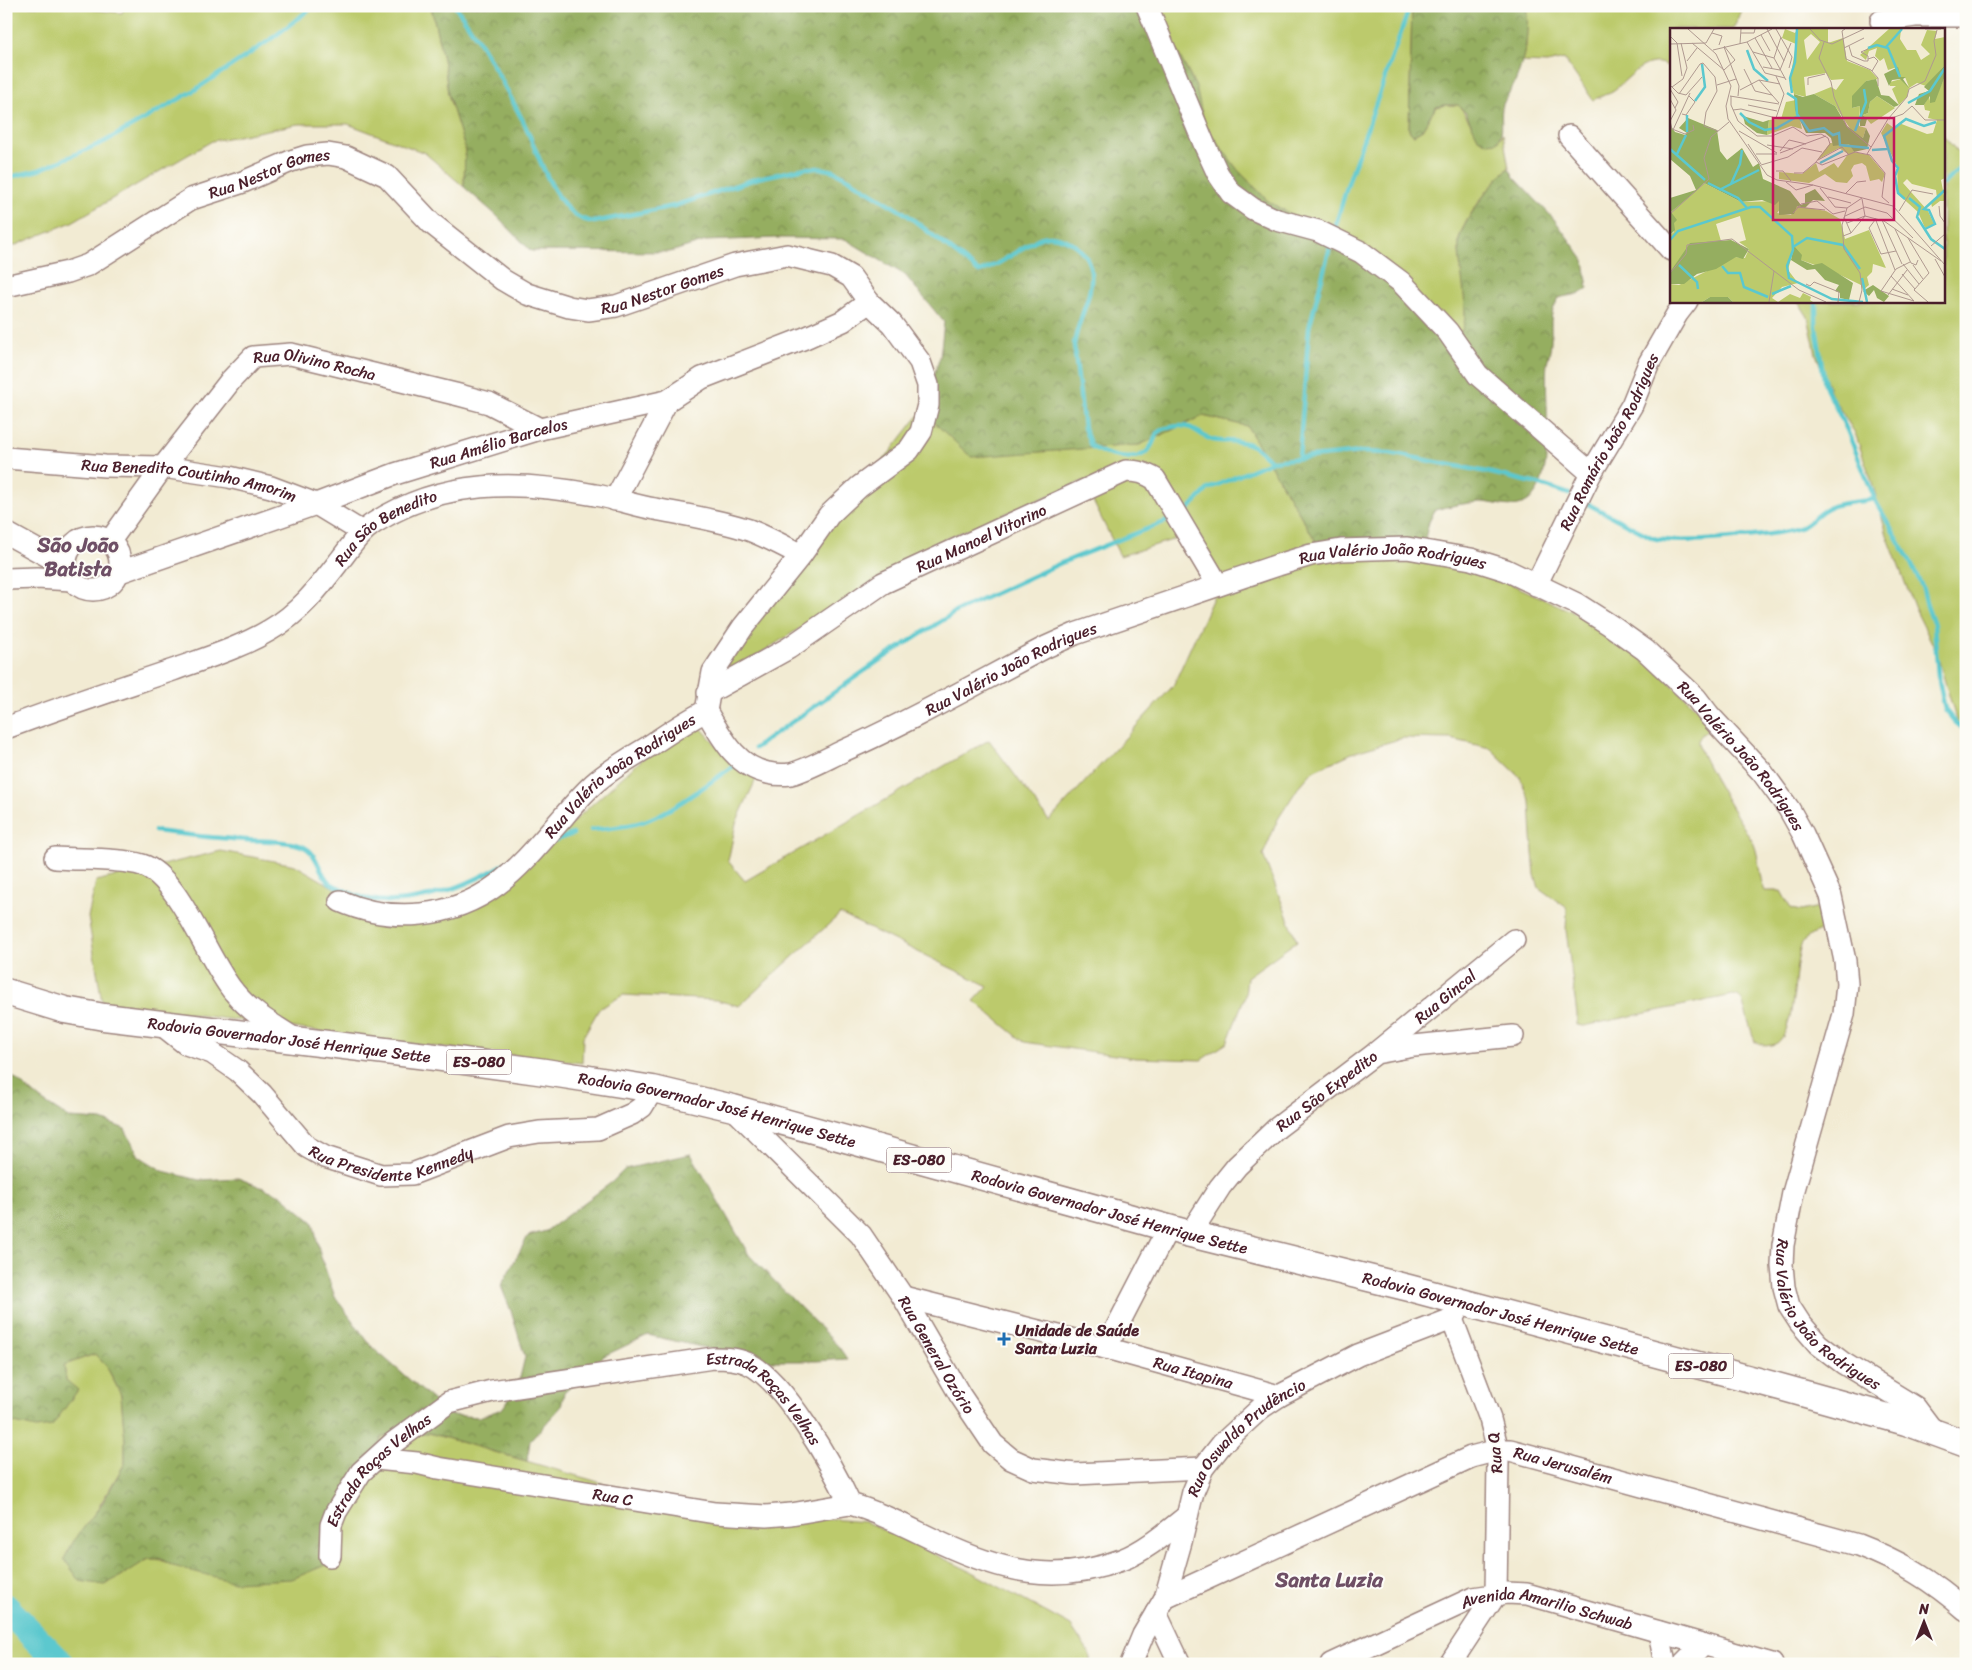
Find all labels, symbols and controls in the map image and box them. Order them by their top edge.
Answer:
inset map [1670,28,1944,302]
street label: Rua Nestor Gomes [204,139,332,207]
street label: Rua Nestor Gomes [599,255,728,322]
street label: Rua Olivino Rocha [252,339,379,389]
street label: Rua Romário João Rodrigues [1550,347,1667,535]
street label: Rua Amélio Barcelos [426,409,570,477]
street label: Rua Benedito Coutinho Amorim [80,450,301,510]
street label: Rua São Benedito [326,481,441,572]
street label: Rua Manoel Vitorino [911,495,1051,580]
district label: São João Batista [36,526,119,588]
street label: Rua Valério João Rodrigues [1295,534,1491,578]
street label: Rua Valério João Rodrigues [920,613,1101,724]
street label: Rua Valério João Rodrigues [1671,673,1813,837]
street label: Rua Valério João Rodrigues [536,705,702,845]
street label: Rua Gincal [1407,961,1483,1031]
street label: Rodovia Governador José Henrique Sette [146,1008,433,1071]
street label: Rua São Expedito [1269,1042,1384,1139]
road number: ES-080 [446,1050,512,1074]
street label: Rodovia Governador José Henrique Sette [576,1063,860,1156]
street label: Rua Presidente Kennedy [307,1135,479,1157]
text: Rua Presidente Kennedy [304,1136,478,1190]
road number: ES-080 [886,1148,952,1172]
street label: Rodovia Governador José Henrique Sette [969,1160,1251,1262]
street label: Rua Valério João Rodrigues [1767,1237,1888,1398]
street label: Rodovia Governador José Henrique Sette [1360,1263,1643,1363]
street label: Rua General Ozório [890,1290,983,1420]
place label: Unidade de Saúde Santa Luzia [1014,1316,1139,1363]
marker: Unidade de Saúde Santa Luzia [997,1332,1011,1346]
street label: Estrada Roças Velhas [703,1343,830,1451]
street label: Rua Itapina [1150,1347,1237,1397]
road number: ES-080 [1668,1354,1734,1378]
street label: Rua Oswaldo Prudêncio [1178,1370,1311,1501]
street label: Estrada Roças Velhas [317,1405,438,1531]
street label: Rua Q [1478,1431,1512,1475]
street label: Rua Jerusalém [1511,1437,1616,1492]
street label: Rua C [591,1479,635,1514]
district label: Santa Luzia [1274,1561,1384,1599]
street label: Avenida Amarilio Schwab [1454,1578,1637,1638]
text: N [1918,1597,1929,1622]
north arrow [1900,1598,1950,1648]

